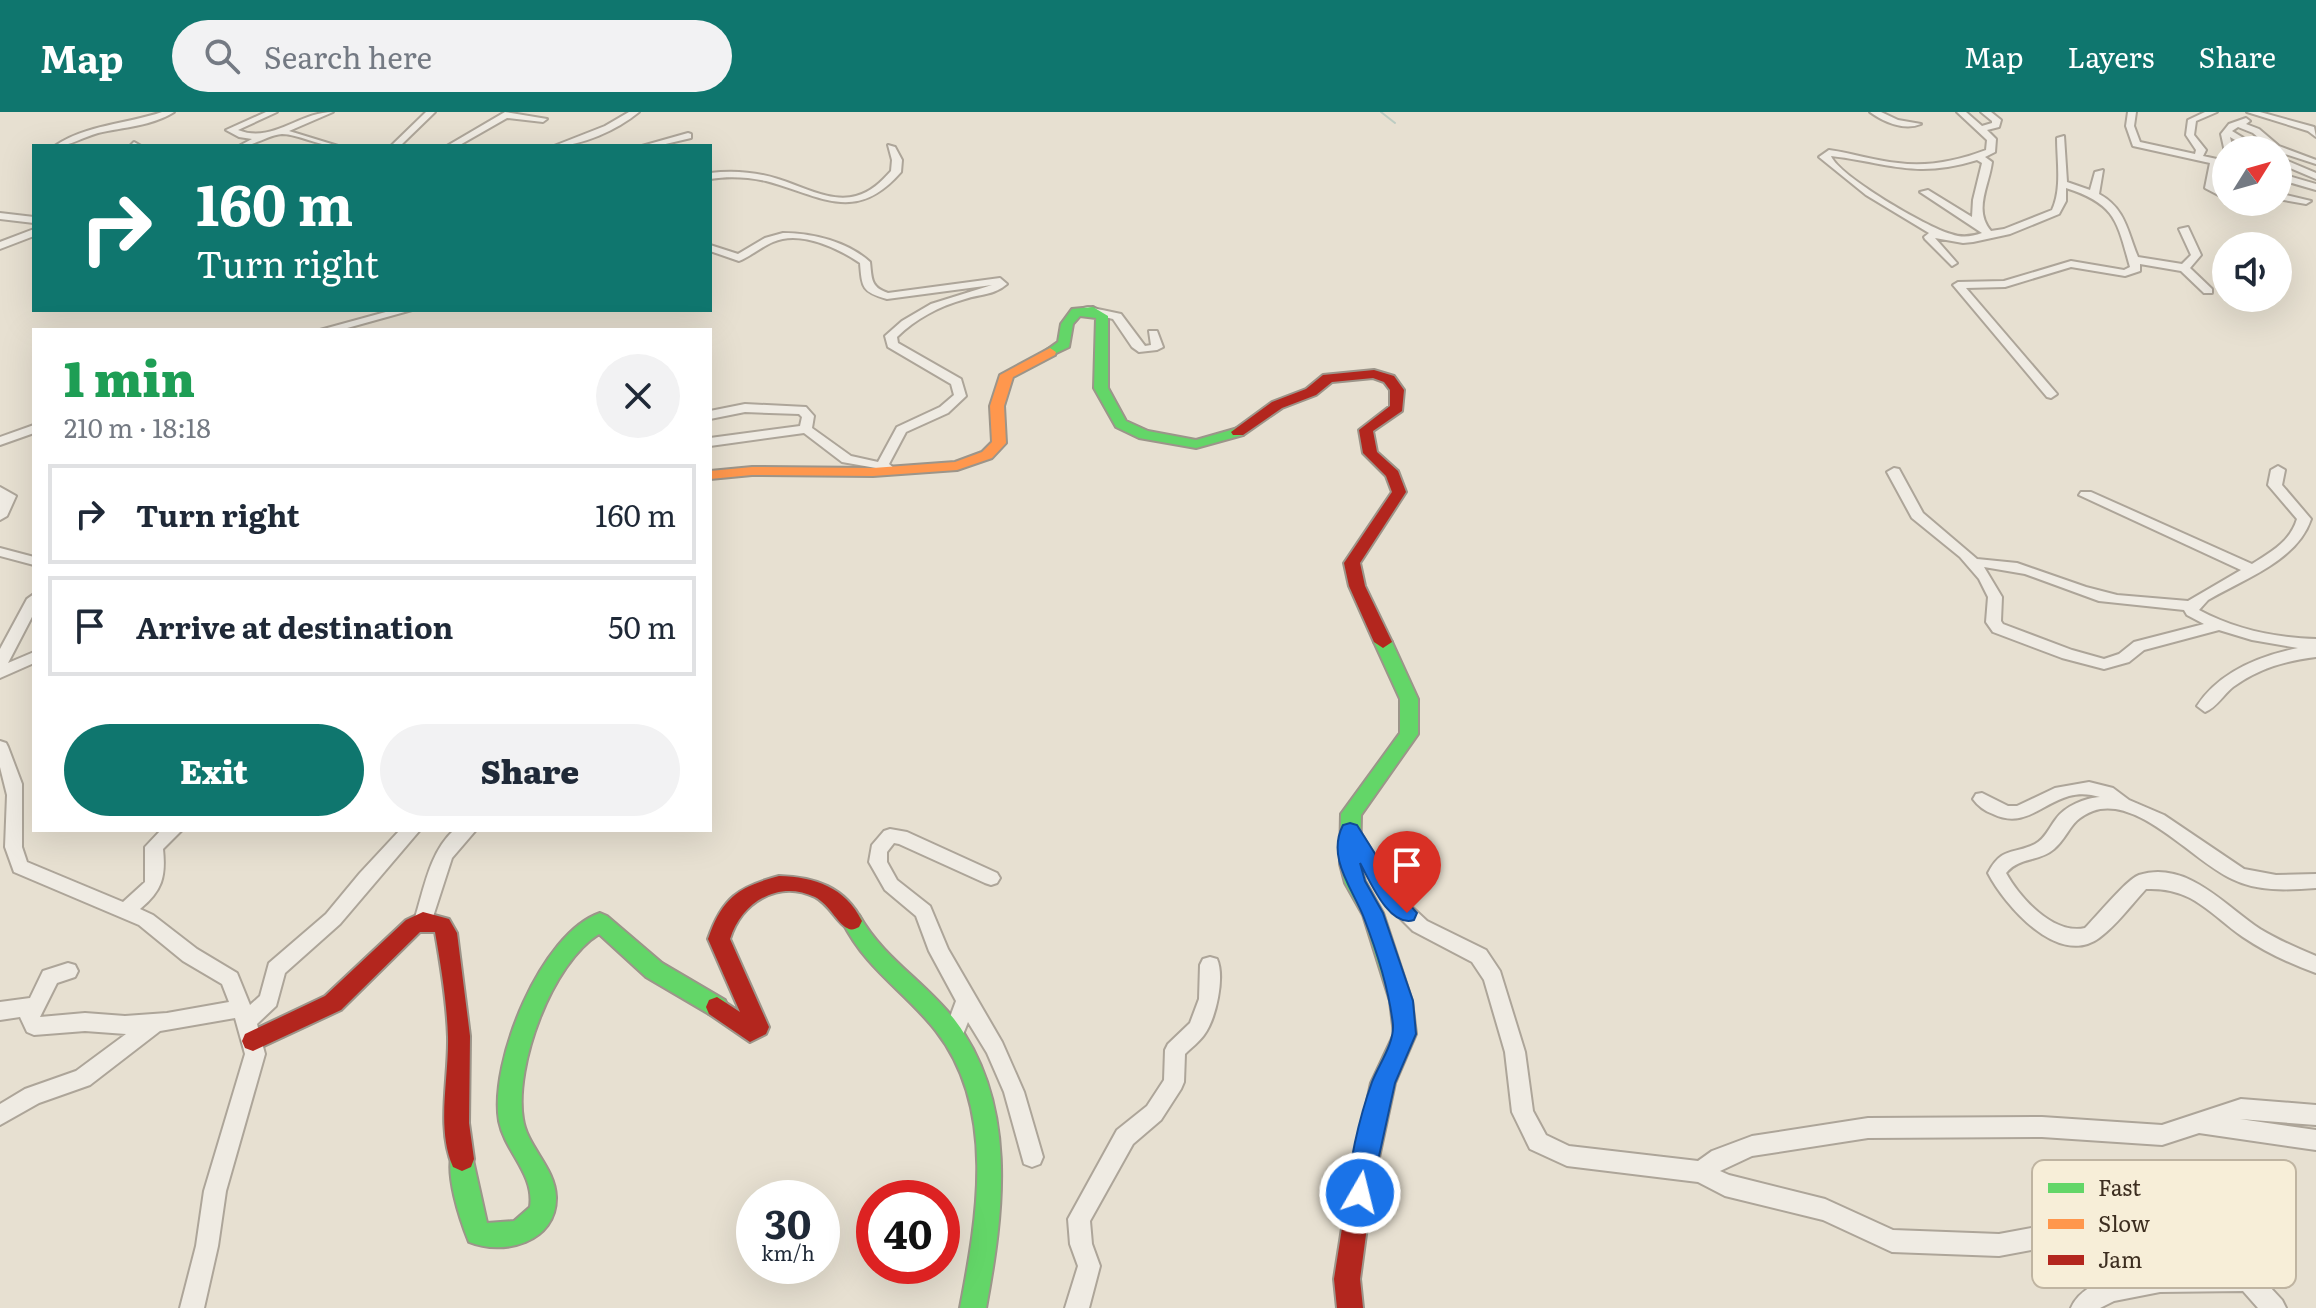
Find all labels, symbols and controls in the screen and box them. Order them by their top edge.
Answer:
search box [172,20,732,92]
text: Map [40,28,124,85]
icon: search [200,34,244,78]
text: Search here [264,34,432,78]
text: Map [1964,35,2023,77]
text: Layers [2067,35,2154,77]
text: Share [2198,35,2276,77]
north arrow [2212,136,2292,216]
map controls [2212,136,2292,312]
text: 160 m [196,160,353,243]
icon: right [64,176,168,280]
button: sound [2212,232,2292,312]
text: Turn right [196,236,379,289]
text: 1 min [64,341,195,412]
button: close [596,354,680,438]
text: 210 m · 18:18 [64,407,211,446]
icon: right [68,492,112,536]
text: Turn right [136,492,300,536]
text: 160 m [595,492,676,536]
icon: arrive [68,604,112,648]
text: Arrive at destination [136,604,453,648]
text: 50 m [608,604,676,648]
button: Exit [64,724,364,816]
button: Share [380,724,680,816]
pin [1373,831,1441,913]
icon: arrive [1385,843,1429,887]
position arrow [1318,1151,1402,1235]
legend [2032,1160,2296,1288]
text: Fast [2098,1170,2141,1203]
speed limit sign: 40 [856,1180,960,1284]
text: 30 [765,1192,811,1251]
text: Slow [2098,1206,2150,1239]
text: km/h [761,1237,815,1267]
text: Jam [2098,1242,2142,1275]

